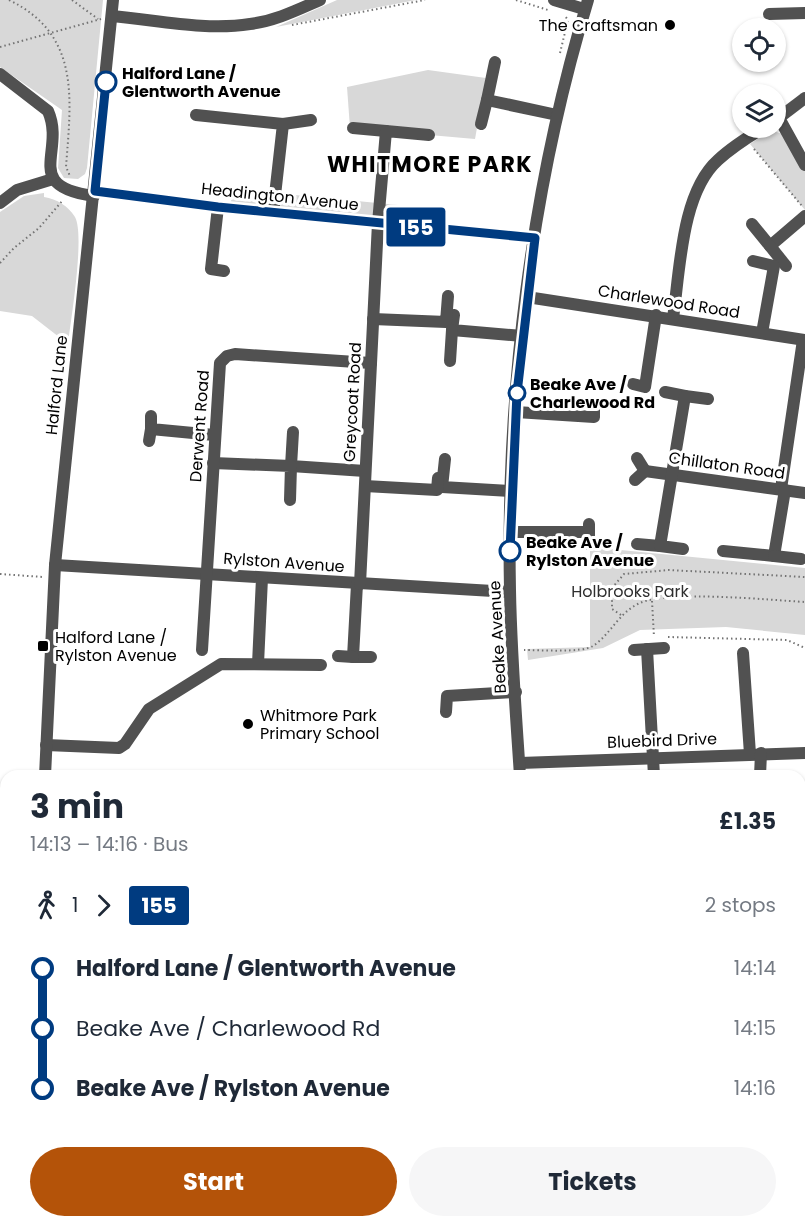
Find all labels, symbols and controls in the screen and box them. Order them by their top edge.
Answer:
place label: The Craftsman [539,14,658,37]
marker: The Craftsman [663,18,677,32]
map controls [732,18,786,138]
button: locate [732,18,786,72]
place label: Halford Lane / Glentworth Avenue [122,62,281,103]
marker: Halford Lane / Glentworth Avenue [95,71,117,93]
button: layers [732,84,786,138]
district label: WHITMORE PARK [327,149,533,180]
street label: Headington Avenue [200,177,360,216]
line badge: 155 [382,208,450,246]
text: 155 [398,213,434,242]
street label: Charlewood Road [596,279,742,324]
street label: Halford Lane [40,334,73,436]
street label: Greycoat Road [338,342,367,462]
street label: Derwent Road [184,369,215,483]
place label: Beake Ave / Charlewood Rd [530,373,655,414]
marker: Beake Ave / Charlewood Rd [508,384,526,402]
street label: Chillaton Road [667,446,787,485]
place label: Beake Ave / Rylston Avenue [526,531,654,572]
marker: Beake Ave / Rylston Avenue [499,540,521,562]
street label: Rylston Avenue [222,547,346,578]
street label: Beake Avenue [483,580,512,694]
park label: Holbrooks Park [571,580,690,603]
place label: Halford Lane / Rylston Avenue [55,626,177,667]
marker: Halford Lane / Rylston Avenue [36,639,50,653]
place label: Whitmore Park Primary School [260,704,379,745]
marker: Whitmore Park Primary School [241,717,255,731]
street label: Bluebird Drive [607,727,717,754]
text: 3 min [30,783,124,830]
text: £1.35 [719,806,776,837]
text: 14:13 – 14:16 · Bus [30,830,188,858]
icon: walk [30,889,63,922]
icon: forward [87,889,120,922]
text: 1 [72,891,78,919]
text: 155 [141,891,177,920]
text: 2 stops [705,891,776,919]
text: Halford Lane / Glentworth Avenue [76,953,456,984]
text: 14:14 [734,954,776,982]
text: Beake Ave / Charlewood Rd [76,1013,380,1044]
text: 14:15 [734,1014,776,1042]
text: Beake Ave / Rylston Avenue [76,1073,390,1104]
text: 14:16 [734,1074,776,1102]
button: Start [30,1147,397,1216]
button: Tickets [409,1147,776,1216]

